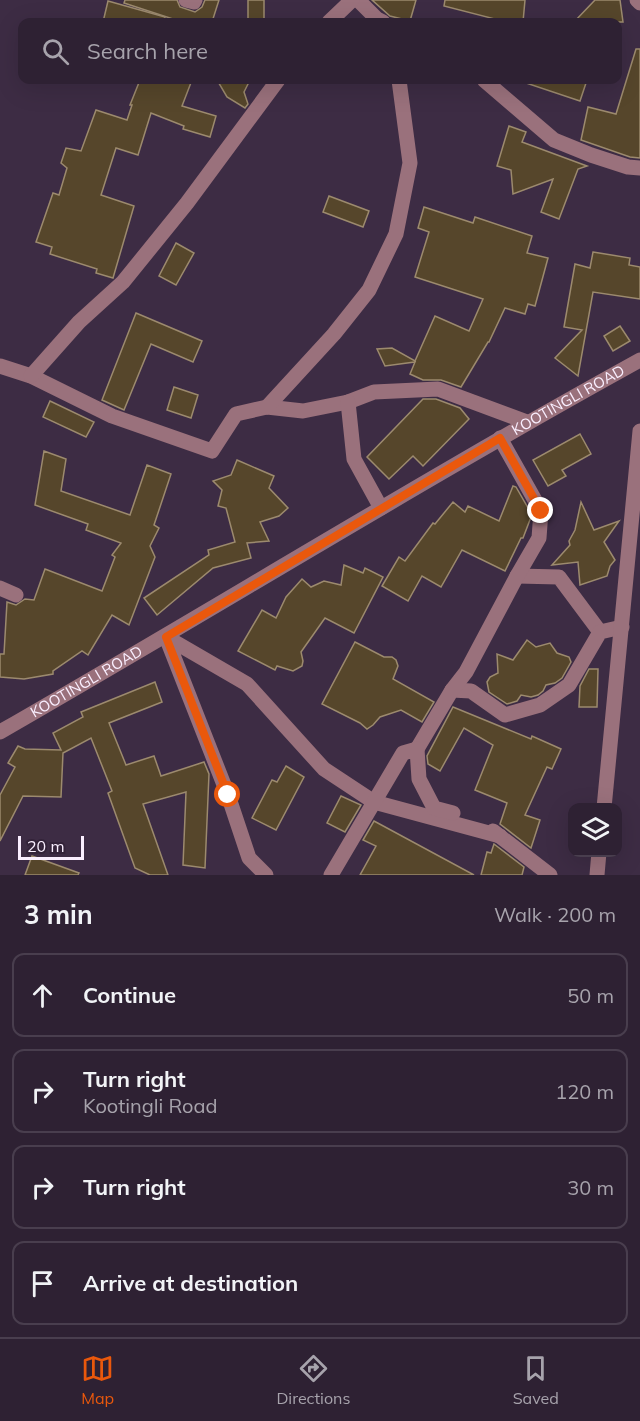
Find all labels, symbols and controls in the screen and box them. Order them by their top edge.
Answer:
search box [18,18,622,84]
icon: search [39,35,72,68]
text: Search here [87,37,208,65]
street label: KOOTINGLI ROAD [508,360,628,439]
route end [527,497,553,523]
street label: KOOTINGLI ROAD [27,641,146,721]
route start [214,781,240,807]
map controls [568,803,622,857]
button: layers [568,803,622,857]
scale bar [18,833,84,860]
text: 20 m [27,836,64,856]
text: 3 min [24,898,93,931]
text: Walk · 200 m [494,902,616,927]
icon: ahead [26,979,59,1012]
text: Continue [83,981,176,1009]
text: 50 m [567,983,614,1008]
text: Turn right [83,1065,186,1093]
icon: right [26,1075,59,1108]
text: 120 m [555,1079,614,1104]
text: Kootingli Road [83,1093,218,1118]
icon: right [26,1171,59,1204]
text: Turn right [83,1173,186,1201]
text: 30 m [567,1175,614,1200]
icon: arrive [26,1267,59,1300]
text: Arrive at destination [83,1269,298,1297]
tab: Map [81,1352,114,1408]
tab: Directions [276,1352,350,1408]
tab: Saved [513,1352,559,1408]

